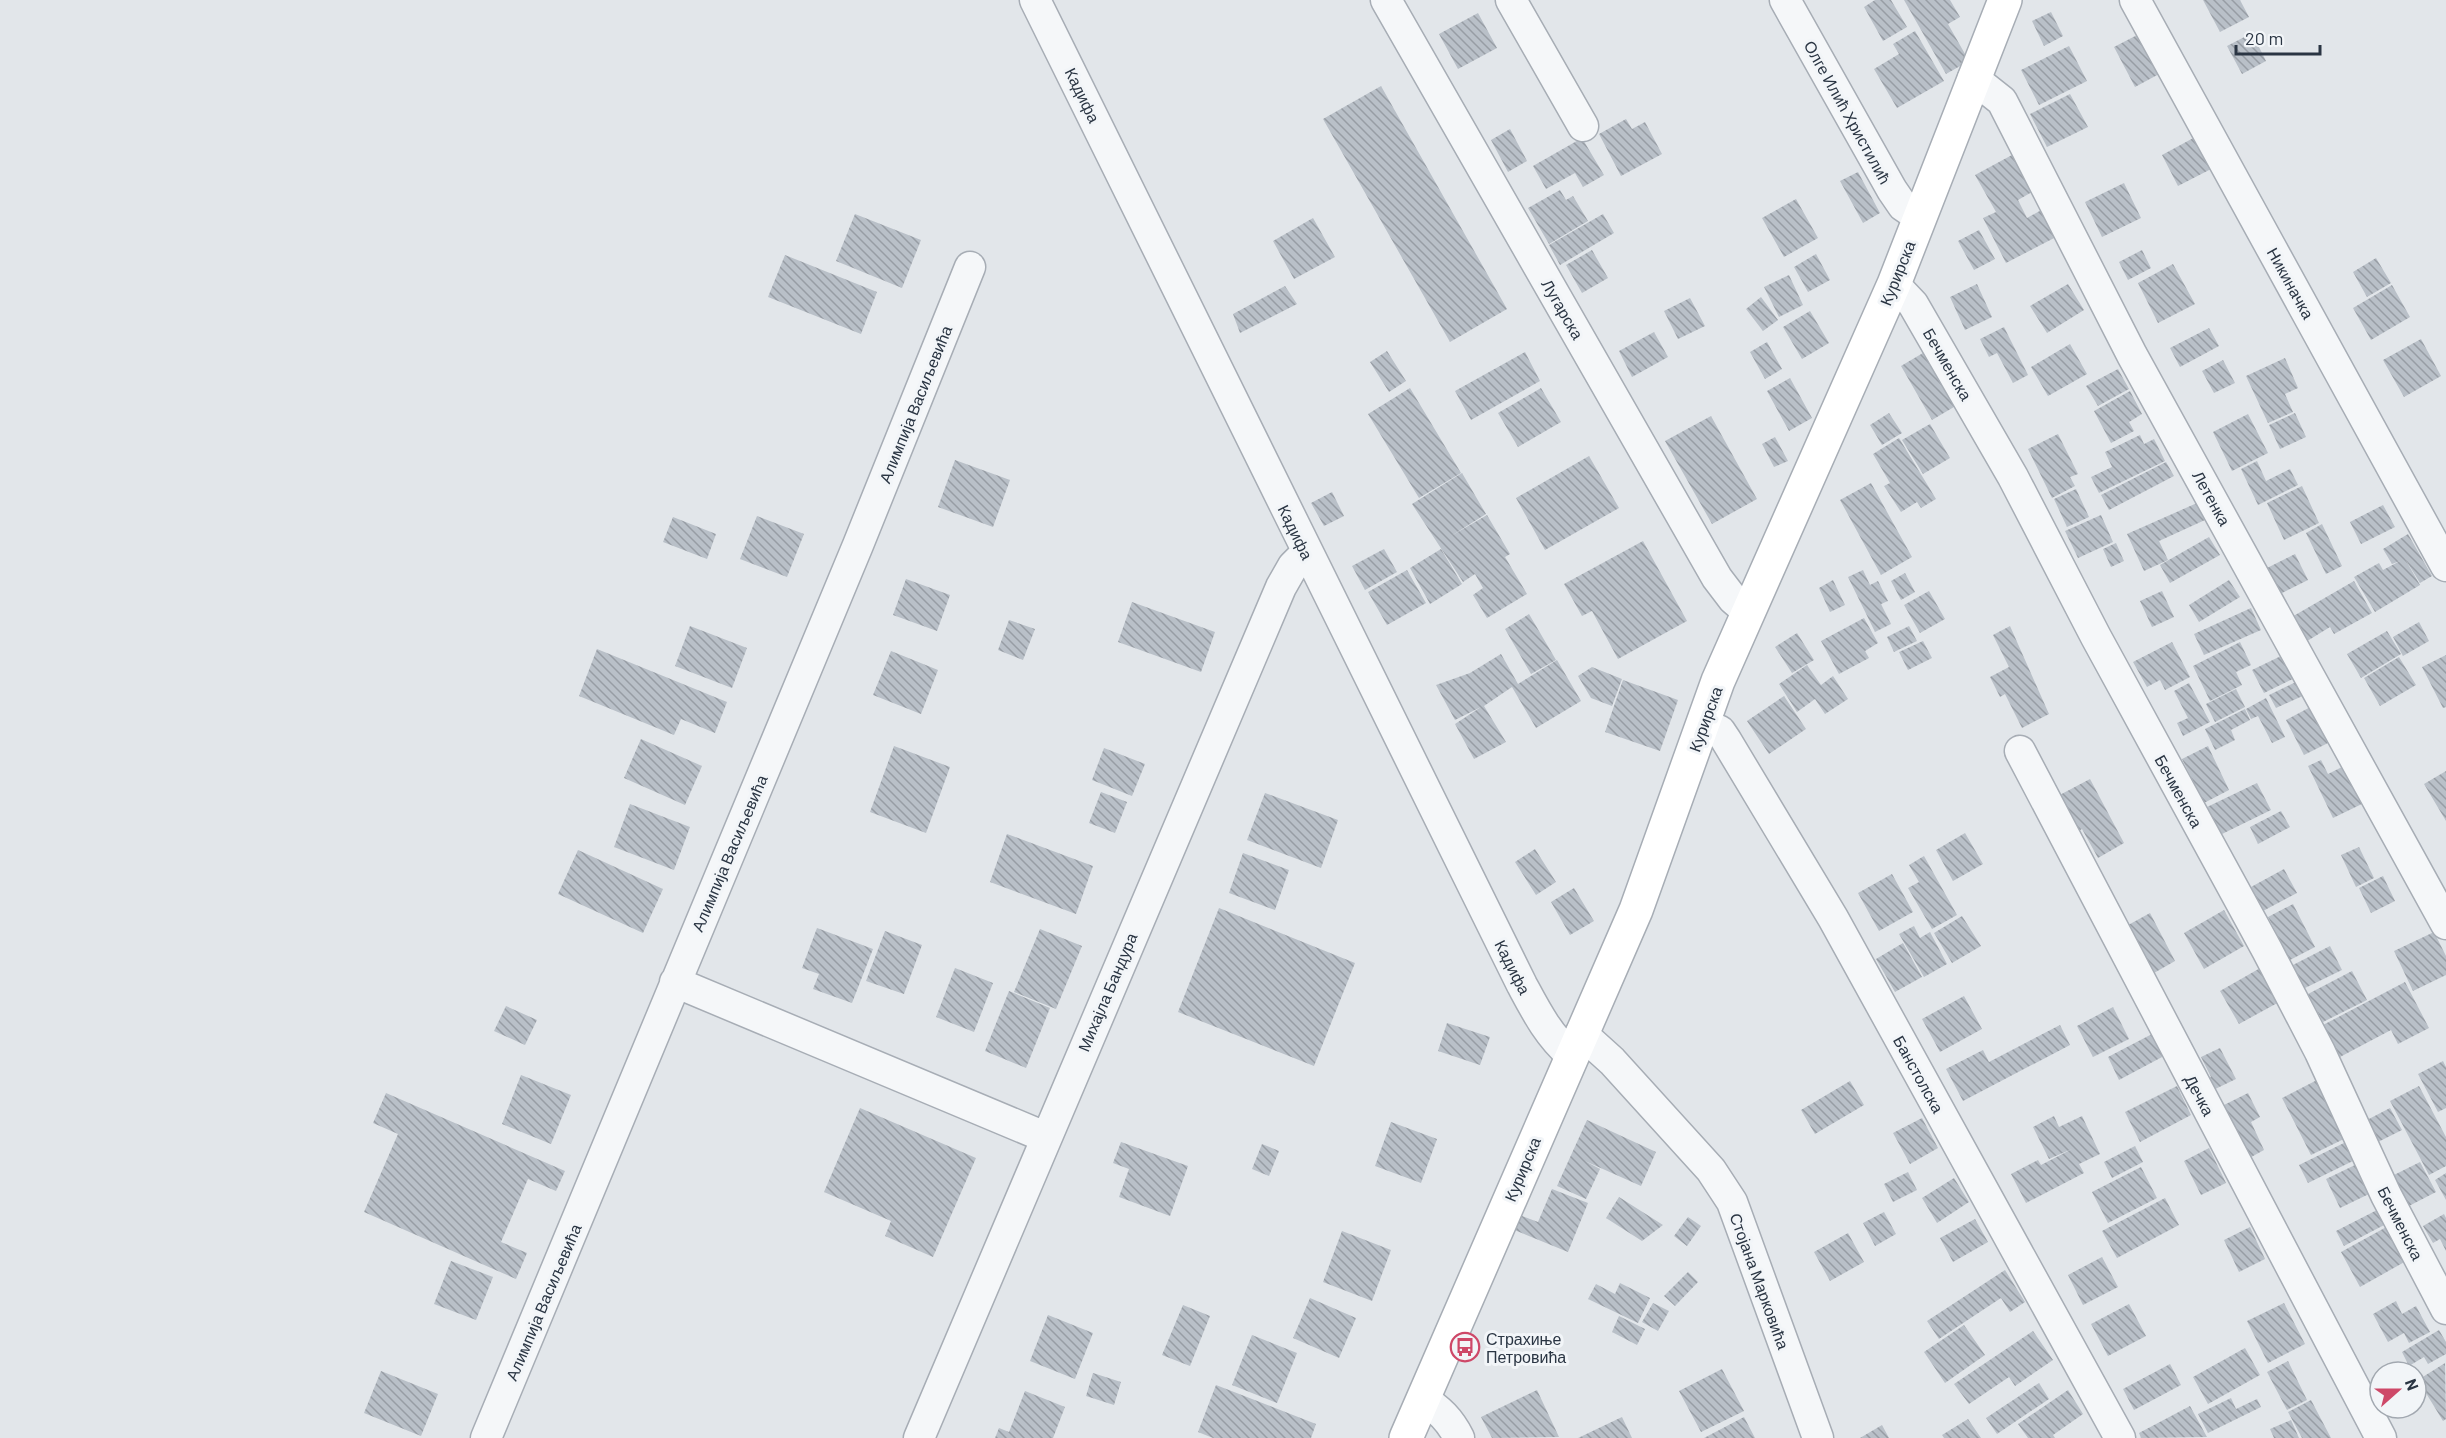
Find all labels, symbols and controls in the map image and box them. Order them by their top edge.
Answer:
scale bar [2236,18,2320,56]
text: 20 m [2245,27,2283,49]
street label: Олге Илић Христилић [1801,37,1895,187]
street label: Кадифа [1062,65,1104,126]
street label: Курирска [1875,238,1919,308]
street label: Никиначка [2264,244,2318,322]
street label: Лугарска [1538,276,1588,343]
street label: Алимпија Васиљевића [875,322,955,486]
street label: Бечменска [1920,325,1976,404]
street label: Летенка [2189,467,2235,529]
street label: Кадифа [1275,502,1317,563]
street label: Курирска [1684,684,1726,754]
street label: Бечменска [2151,751,2207,831]
street label: Алимпија Васиљевића [687,772,771,934]
street label: Михајла Бандура [1073,930,1141,1054]
street label: Кадифа [1491,937,1535,997]
street label: Банстолска [1890,1032,1948,1116]
street label: Дечка [2181,1071,2219,1119]
street label: Курирска [1500,1134,1544,1204]
street label: Бечменска [2374,1183,2428,1263]
street label: Стојана Марковића [1727,1210,1794,1352]
street label: Алимпија Васиљевића [501,1221,585,1383]
place label: Страхиње Петровића [1486,1329,1566,1366]
bus stop icon: Страхиње Петровића [1449,1331,1481,1363]
north arrow [2368,1360,2428,1420]
text: N [2402,1376,2423,1393]

